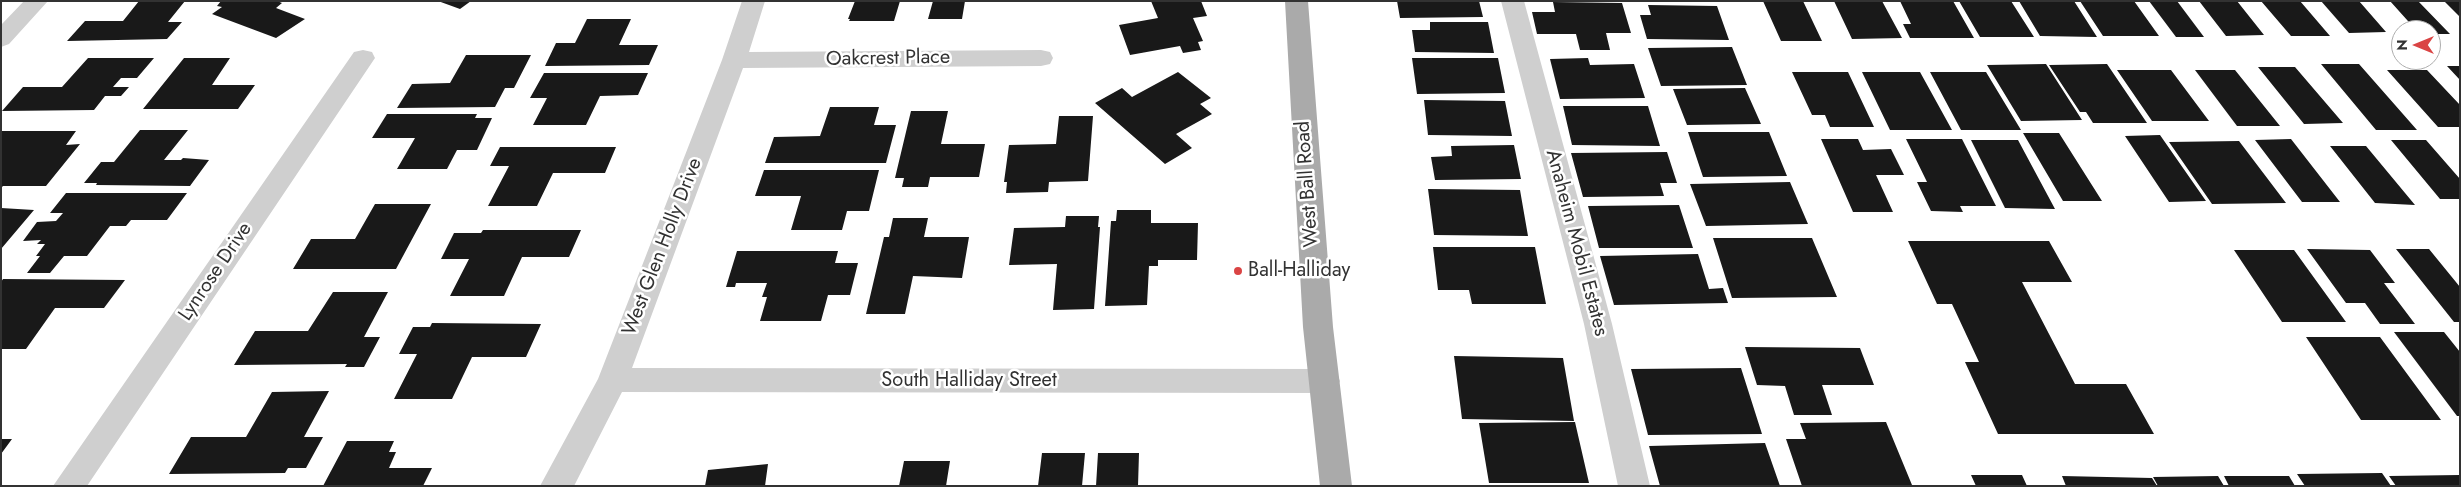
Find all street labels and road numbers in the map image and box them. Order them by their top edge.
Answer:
street label: Oakcrest Place [826,46,950,72]
street label: West Ball Road [1292,120,1324,248]
street label: Anaheim Mobil Estates [1540,147,1612,339]
street label: West Glen Holly Drive [618,155,708,339]
street label: Lynrose Drive [174,218,258,326]
street label: South Halliday Street [881,369,1057,393]

